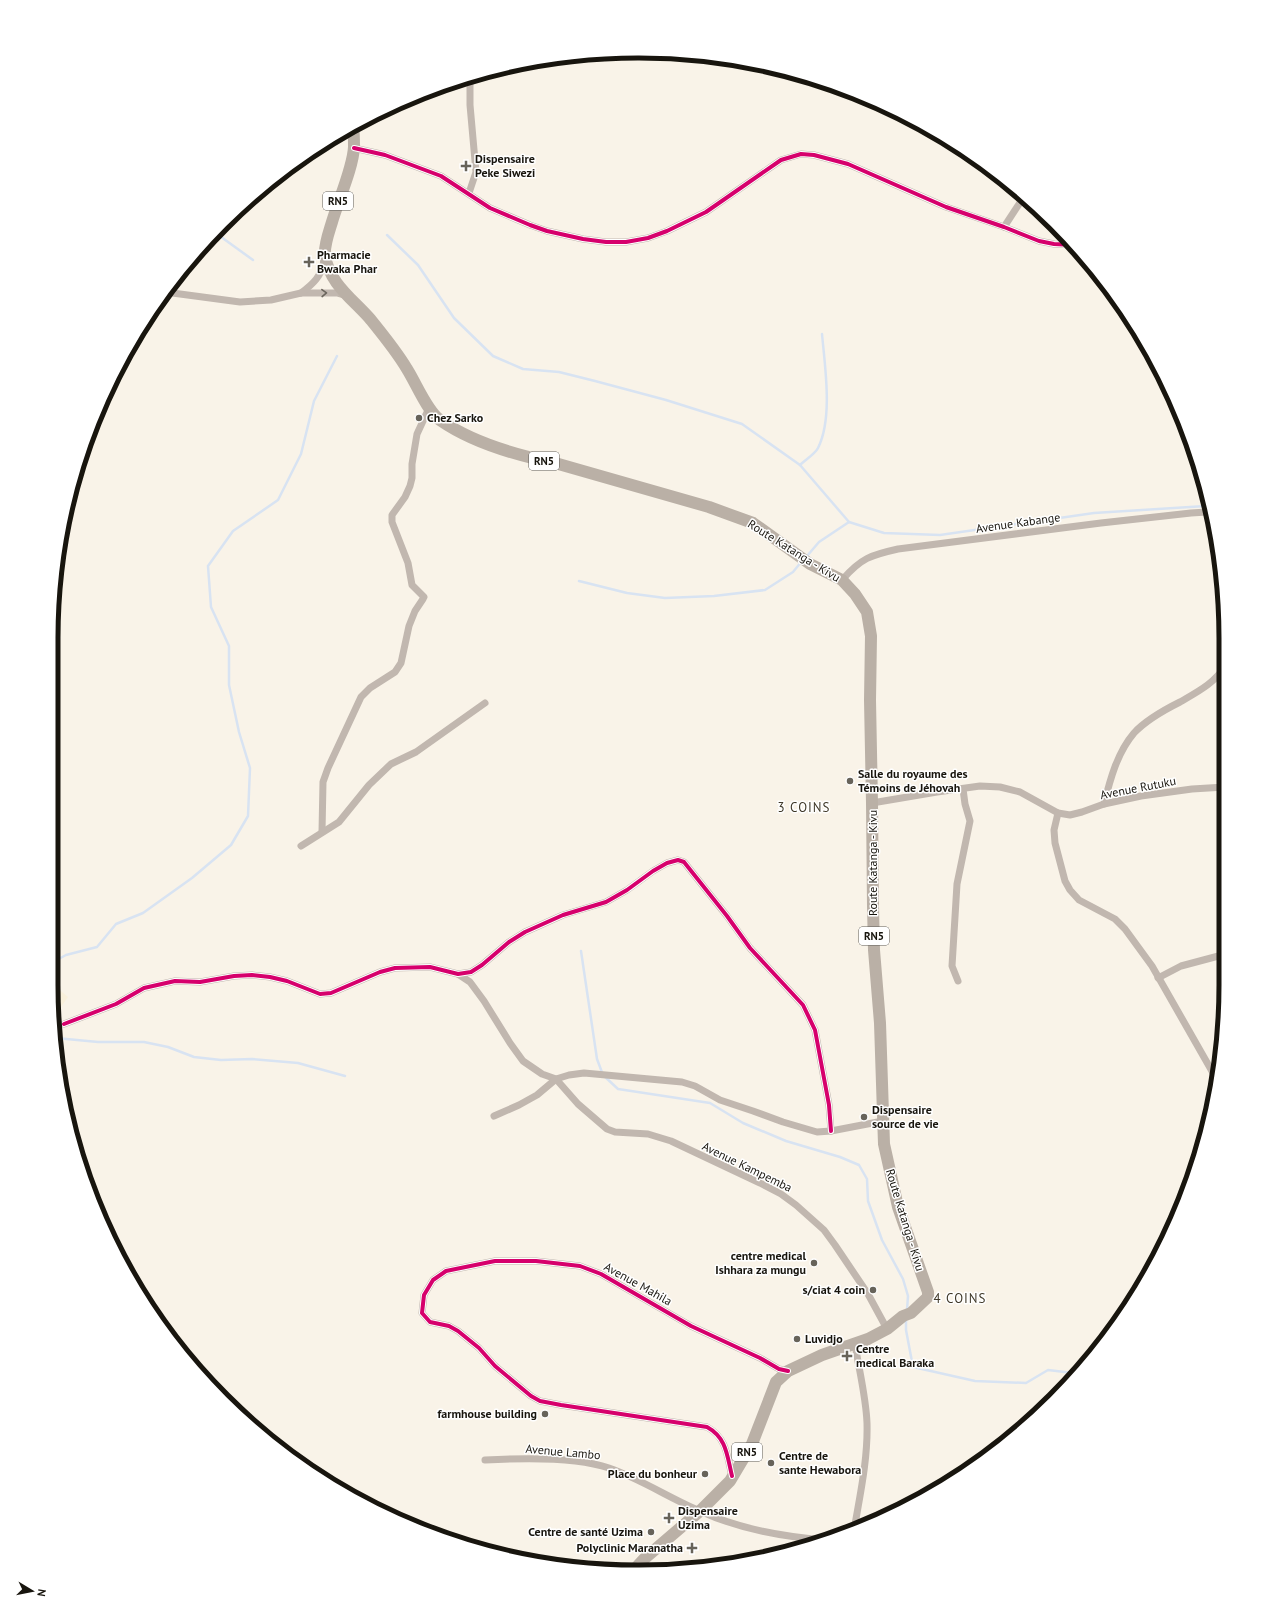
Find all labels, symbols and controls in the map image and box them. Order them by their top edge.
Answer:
place label: Dispensaire Peke Siwezi [475,151,535,180]
marker: Dispensaire Peke Siwezi [460,160,472,172]
road number: RN5 [323,192,353,210]
place label: Pharmacie Bwaka Phar [317,247,378,276]
marker: Pharmacie Bwaka Phar [304,257,314,267]
one-way arrow [321,289,327,298]
place label: Chez Sarko [427,410,484,425]
marker: Chez Sarko [414,413,424,423]
road number: RN5 [529,452,559,470]
street label: Avenue Kabange [975,509,1061,536]
street label: Route Katanga - Kivu [745,516,843,585]
place label: Salle du royaume des Témoins de Jéhovah [858,766,968,795]
street label: Avenue Rutuku [1099,773,1177,802]
marker: Salle du royaume des Témoins de Jéhovah [845,776,855,786]
district label: 3 COINS [778,799,830,816]
street label: Route Katanga - Kivu [865,810,880,916]
road number: RN5 [859,927,889,945]
place label: Dispensaire source de vie [872,1102,939,1131]
marker: Dispensaire source de vie [859,1112,869,1122]
street label: Avenue Kampemba [700,1138,795,1195]
street label: Route Katanga - Kivu [883,1167,928,1273]
place label: centre medical Ishhara za mungu [715,1248,806,1277]
marker: centre medical Ishhara za mungu [809,1258,819,1268]
street label: Avenue Mahila [602,1259,675,1308]
place label: s/ciat 4 coin [802,1282,865,1297]
marker: s/ciat 4 coin [868,1285,878,1295]
district label: 4 COINS [934,1290,986,1307]
place label: Luvidjo [805,1331,843,1346]
marker: Luvidjo [792,1334,802,1344]
place label: Centre medical Baraka [856,1341,934,1370]
marker: Centre medical Baraka [841,1350,853,1362]
place label: farmhouse building [437,1406,537,1421]
marker: farmhouse building [540,1409,550,1419]
street label: Avenue Lambo [525,1441,601,1462]
road number: RN5 [732,1443,762,1461]
place label: Centre de sante Hewabora [779,1448,861,1477]
marker: Centre de sante Hewabora [766,1458,776,1468]
place label: Place du bonheur [608,1466,698,1481]
marker: Place du bonheur [700,1469,710,1479]
place label: Dispensaire Uzima [678,1503,738,1532]
marker: Dispensaire Uzima [663,1512,675,1524]
place label: Centre de santé Uzima [528,1524,643,1539]
marker: Centre de santé Uzima [646,1527,656,1537]
place label: Polyclinic Maranatha [576,1540,683,1555]
marker: Polyclinic Maranatha [686,1542,698,1554]
north arrow [12,1571,52,1611]
text: N [34,1588,49,1598]

